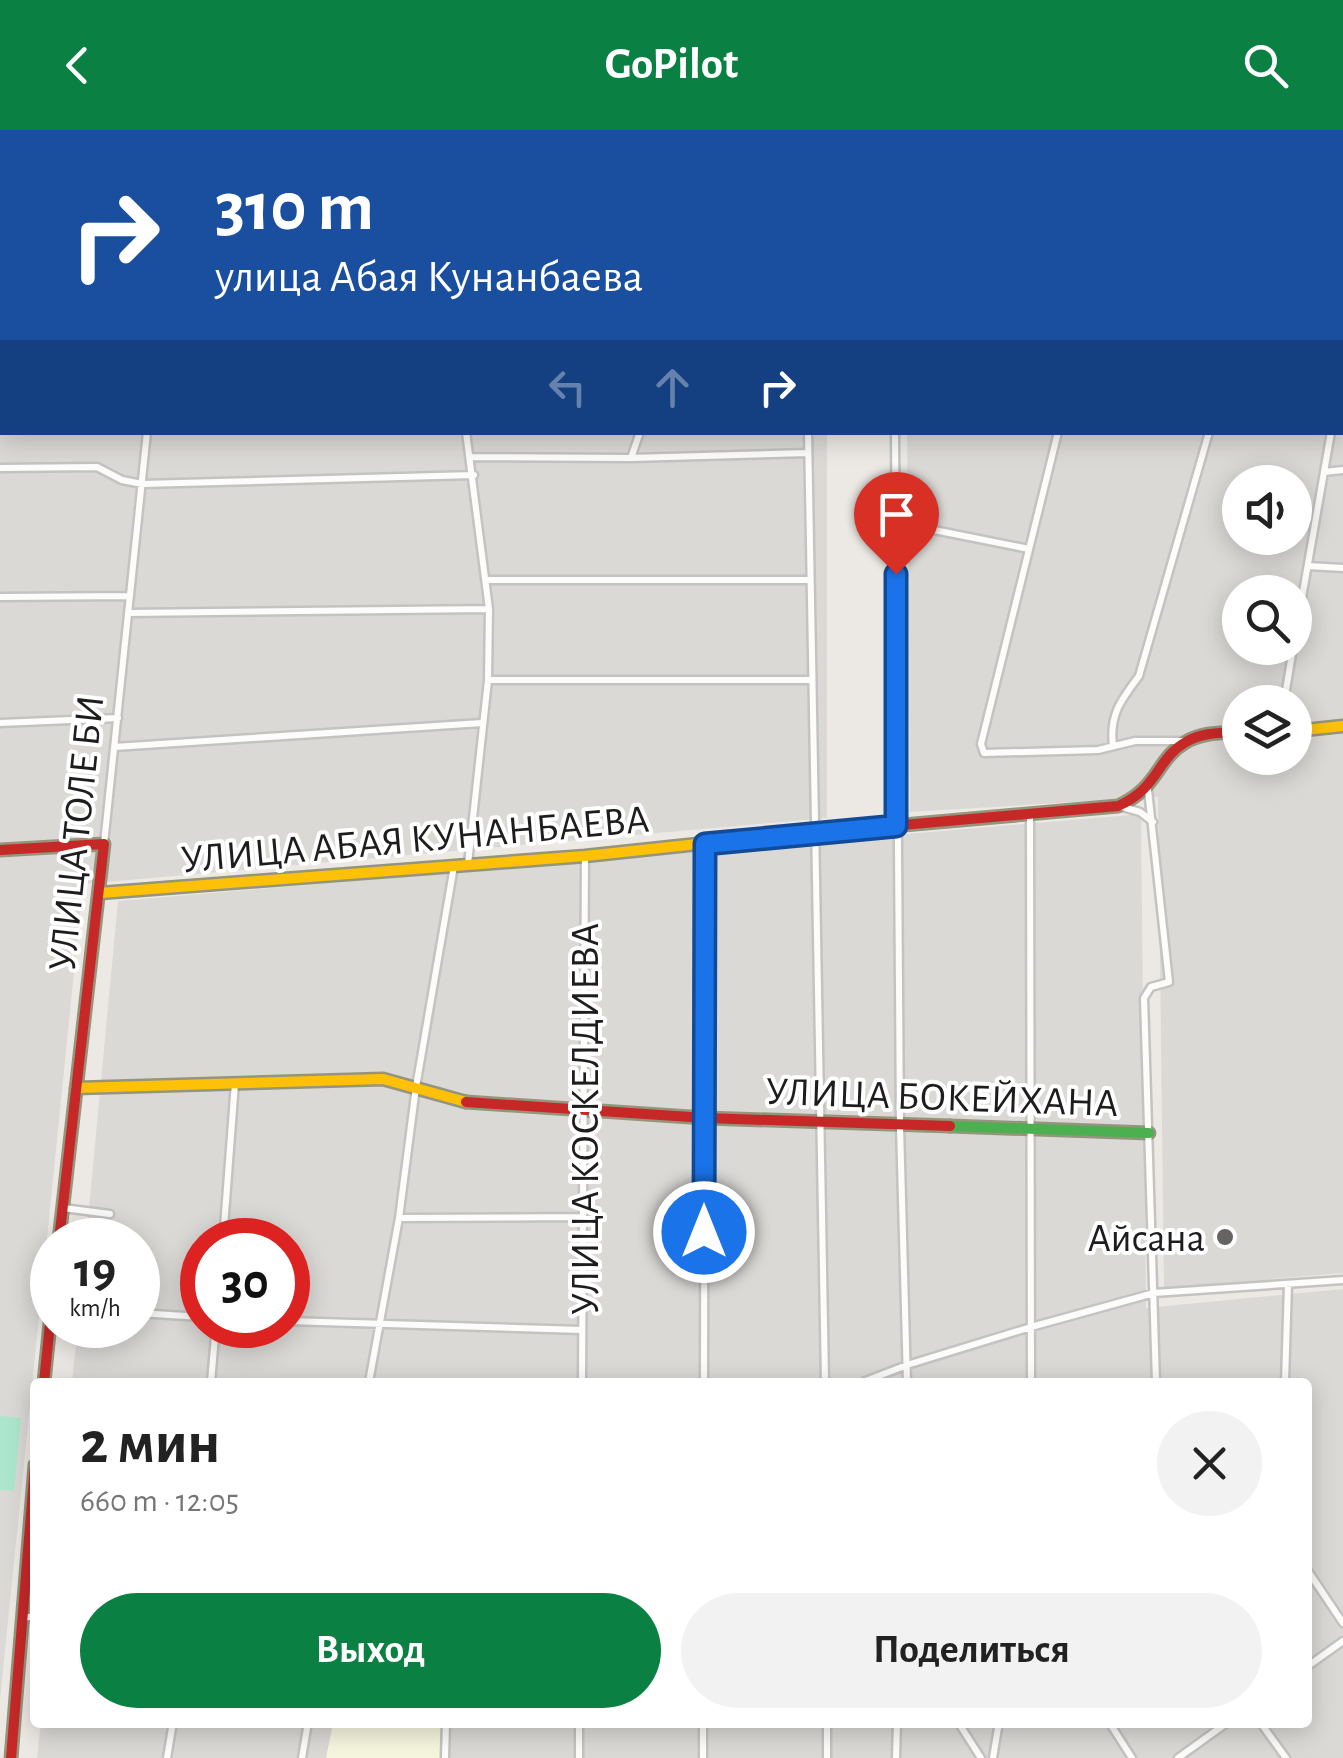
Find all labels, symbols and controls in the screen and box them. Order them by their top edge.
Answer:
icon: back [50,38,105,93]
icon: search [1238,38,1293,93]
text: GoPilot [605,42,738,87]
icon: right [50,170,180,300]
text: 310 m [215,173,374,243]
text: улица Абая Кунанбаева [215,255,643,300]
icon: left [540,360,595,415]
icon: ahead [645,360,700,415]
icon: right [750,360,805,415]
map controls [1222,465,1312,775]
button: sound [1222,465,1312,555]
pin [854,472,939,575]
icon: arrive [869,487,924,542]
button: search [1222,575,1312,665]
button: layers [1222,685,1312,775]
street label: УЛИЦА ТОЛЕ БИ [43,693,111,973]
street label: УЛИЦА АБАЯ КУНАНБАЕВА [180,800,651,880]
street label: УЛИЦА КОСКЕЛДИЕВА [566,923,606,1315]
street label: УЛИЦА БОКЕЙХАНА [765,1071,1119,1124]
position arrow [652,1180,756,1284]
speed limit sign: 30 [180,1218,310,1348]
place label: Айсана [1087,1219,1205,1259]
marker: Айсана [1214,1226,1236,1248]
text: 19 [74,1246,116,1296]
text: km/h [69,1296,121,1321]
button: close [1157,1411,1262,1516]
text: 2 мин [80,1414,220,1474]
text: 660 m · 12:05 [80,1485,239,1517]
button: Выход [80,1593,661,1708]
button: Поделиться [681,1593,1262,1708]

